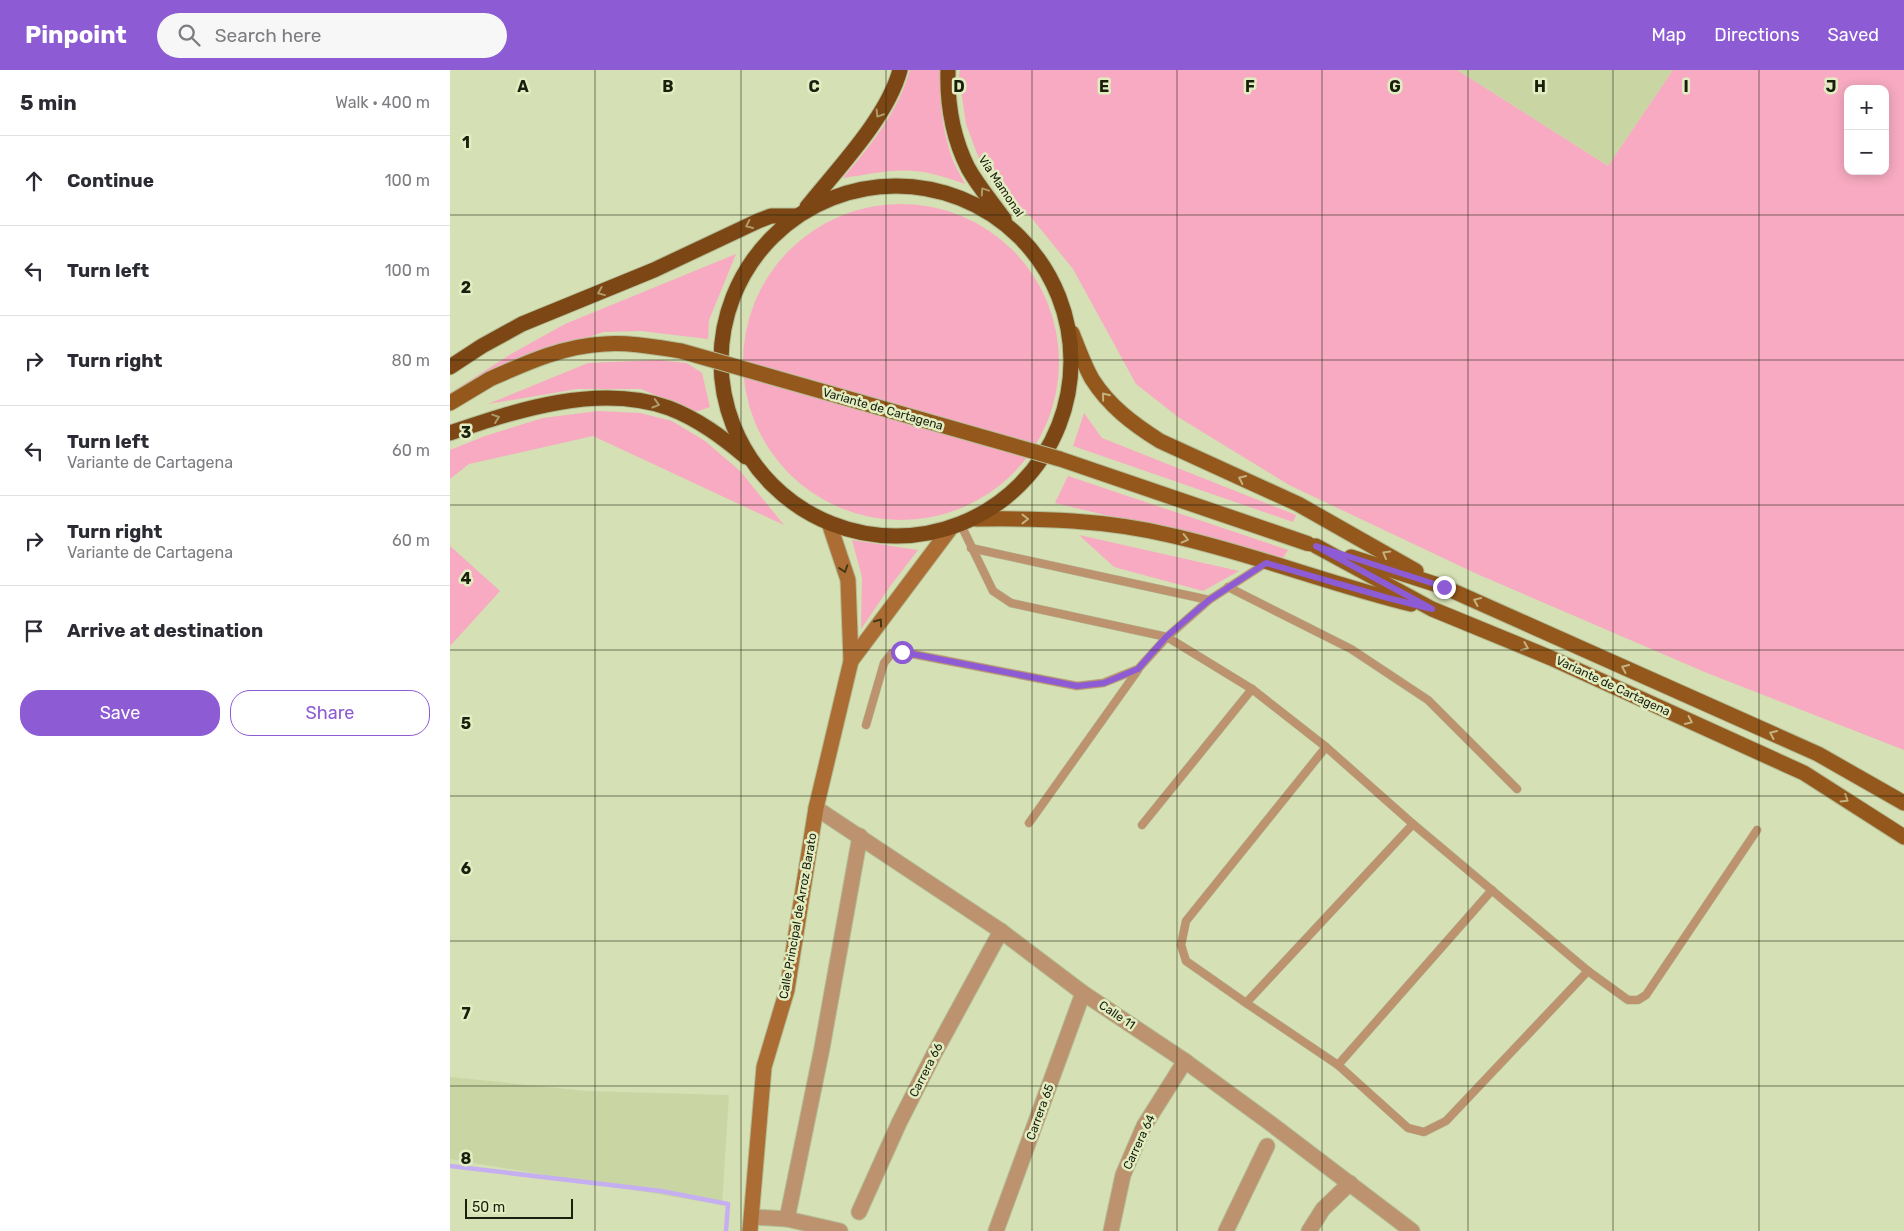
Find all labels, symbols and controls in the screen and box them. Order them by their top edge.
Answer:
search box [157,13,507,58]
text: Pinpoint [25,21,127,49]
icon: search [175,21,203,49]
text: Search here [215,24,321,47]
text: Map [1651,24,1686,46]
text: Directions [1714,24,1800,46]
text: Saved [1828,24,1879,46]
text: A [517,77,529,96]
text: B [662,77,674,96]
text: C [808,77,820,96]
text: D [953,77,965,96]
text: E [1099,77,1109,96]
text: F [1245,77,1255,96]
text: G [1389,77,1401,96]
text: H [1534,77,1546,96]
text: I [1683,77,1689,96]
text: J [1826,77,1836,96]
map controls [1844,85,1889,175]
button: + [1844,85,1889,130]
text: 5 min [20,90,77,115]
text: Walk · 400 m [335,93,430,112]
one-way arrow [875,108,885,117]
button: − [1844,130,1889,175]
text: 1 [462,133,470,152]
street label: Vía Mamonal [975,153,1027,219]
icon: ahead [20,167,48,195]
text: Continue [67,169,154,192]
text: 100 m [385,171,430,190]
one-way arrow [981,187,990,197]
one-way arrow [745,219,754,230]
icon: left [20,257,48,285]
text: Turn left [67,259,149,282]
text: 100 m [385,261,430,280]
text: 2 [461,278,471,297]
one-way arrow [597,286,606,296]
icon: right [20,347,48,375]
text: Turn right [67,349,162,372]
text: 80 m [392,351,430,370]
street label: Variante de Cartagena [821,385,945,433]
one-way arrow [1102,393,1110,402]
one-way arrow [651,399,660,409]
one-way arrow [491,413,500,423]
text: 3 [461,423,471,442]
text: Turn left [67,430,149,453]
icon: left [20,437,48,465]
text: 60 m [392,441,430,460]
text: Variante de Cartagena [67,453,233,472]
one-way arrow [1238,474,1247,485]
one-way arrow [1021,514,1029,524]
text: Turn right [67,520,162,543]
icon: right [20,527,48,555]
text: 60 m [392,531,430,550]
one-way arrow [1181,533,1190,544]
text: Variante de Cartagena [67,543,233,562]
one-way arrow [1383,550,1392,560]
one-way arrow [838,564,848,573]
text: 4 [461,569,472,588]
route end [1433,576,1456,599]
one-way arrow [1473,597,1482,608]
icon: arrive [20,617,48,645]
text: Arrive at destination [67,619,263,642]
one-way arrow [874,619,882,628]
route start [891,641,914,664]
one-way arrow [1520,641,1529,652]
street label: Variante de Cartagena [1554,653,1672,719]
one-way arrow [1621,664,1630,675]
button: Save [20,690,220,736]
button: Share [230,690,430,736]
text: 5 [461,714,471,733]
one-way arrow [1684,715,1693,725]
one-way arrow [1769,730,1778,741]
one-way arrow [1839,793,1848,803]
street label: Calle Principal de Arroz Barato [776,832,820,1000]
text: 6 [461,859,471,878]
street label: Calle 11 [1096,998,1138,1032]
text: 7 [461,1004,471,1023]
street label: Carrera 66 [906,1041,946,1099]
street label: Carrera 65 [1023,1082,1057,1142]
street label: Carrera 64 [1120,1112,1158,1172]
text: 8 [461,1149,472,1168]
scale bar [465,1196,572,1219]
text: 50 m [472,1199,505,1216]

